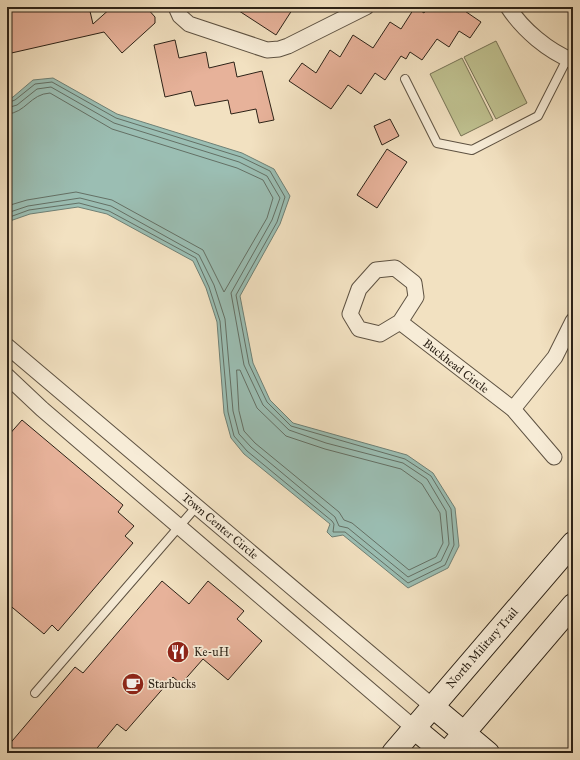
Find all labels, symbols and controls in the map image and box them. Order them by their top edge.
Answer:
street label: Buckhead Circle [420,336,492,396]
street label: Town Center Circle [179,490,261,562]
street label: North Military Trail [443,604,521,691]
restaurant icon: Ke-uH [165,639,191,665]
place label: Ke-uH [194,645,229,659]
cafe icon: Starbucks [120,671,146,697]
place label: Starbucks [148,677,196,691]

